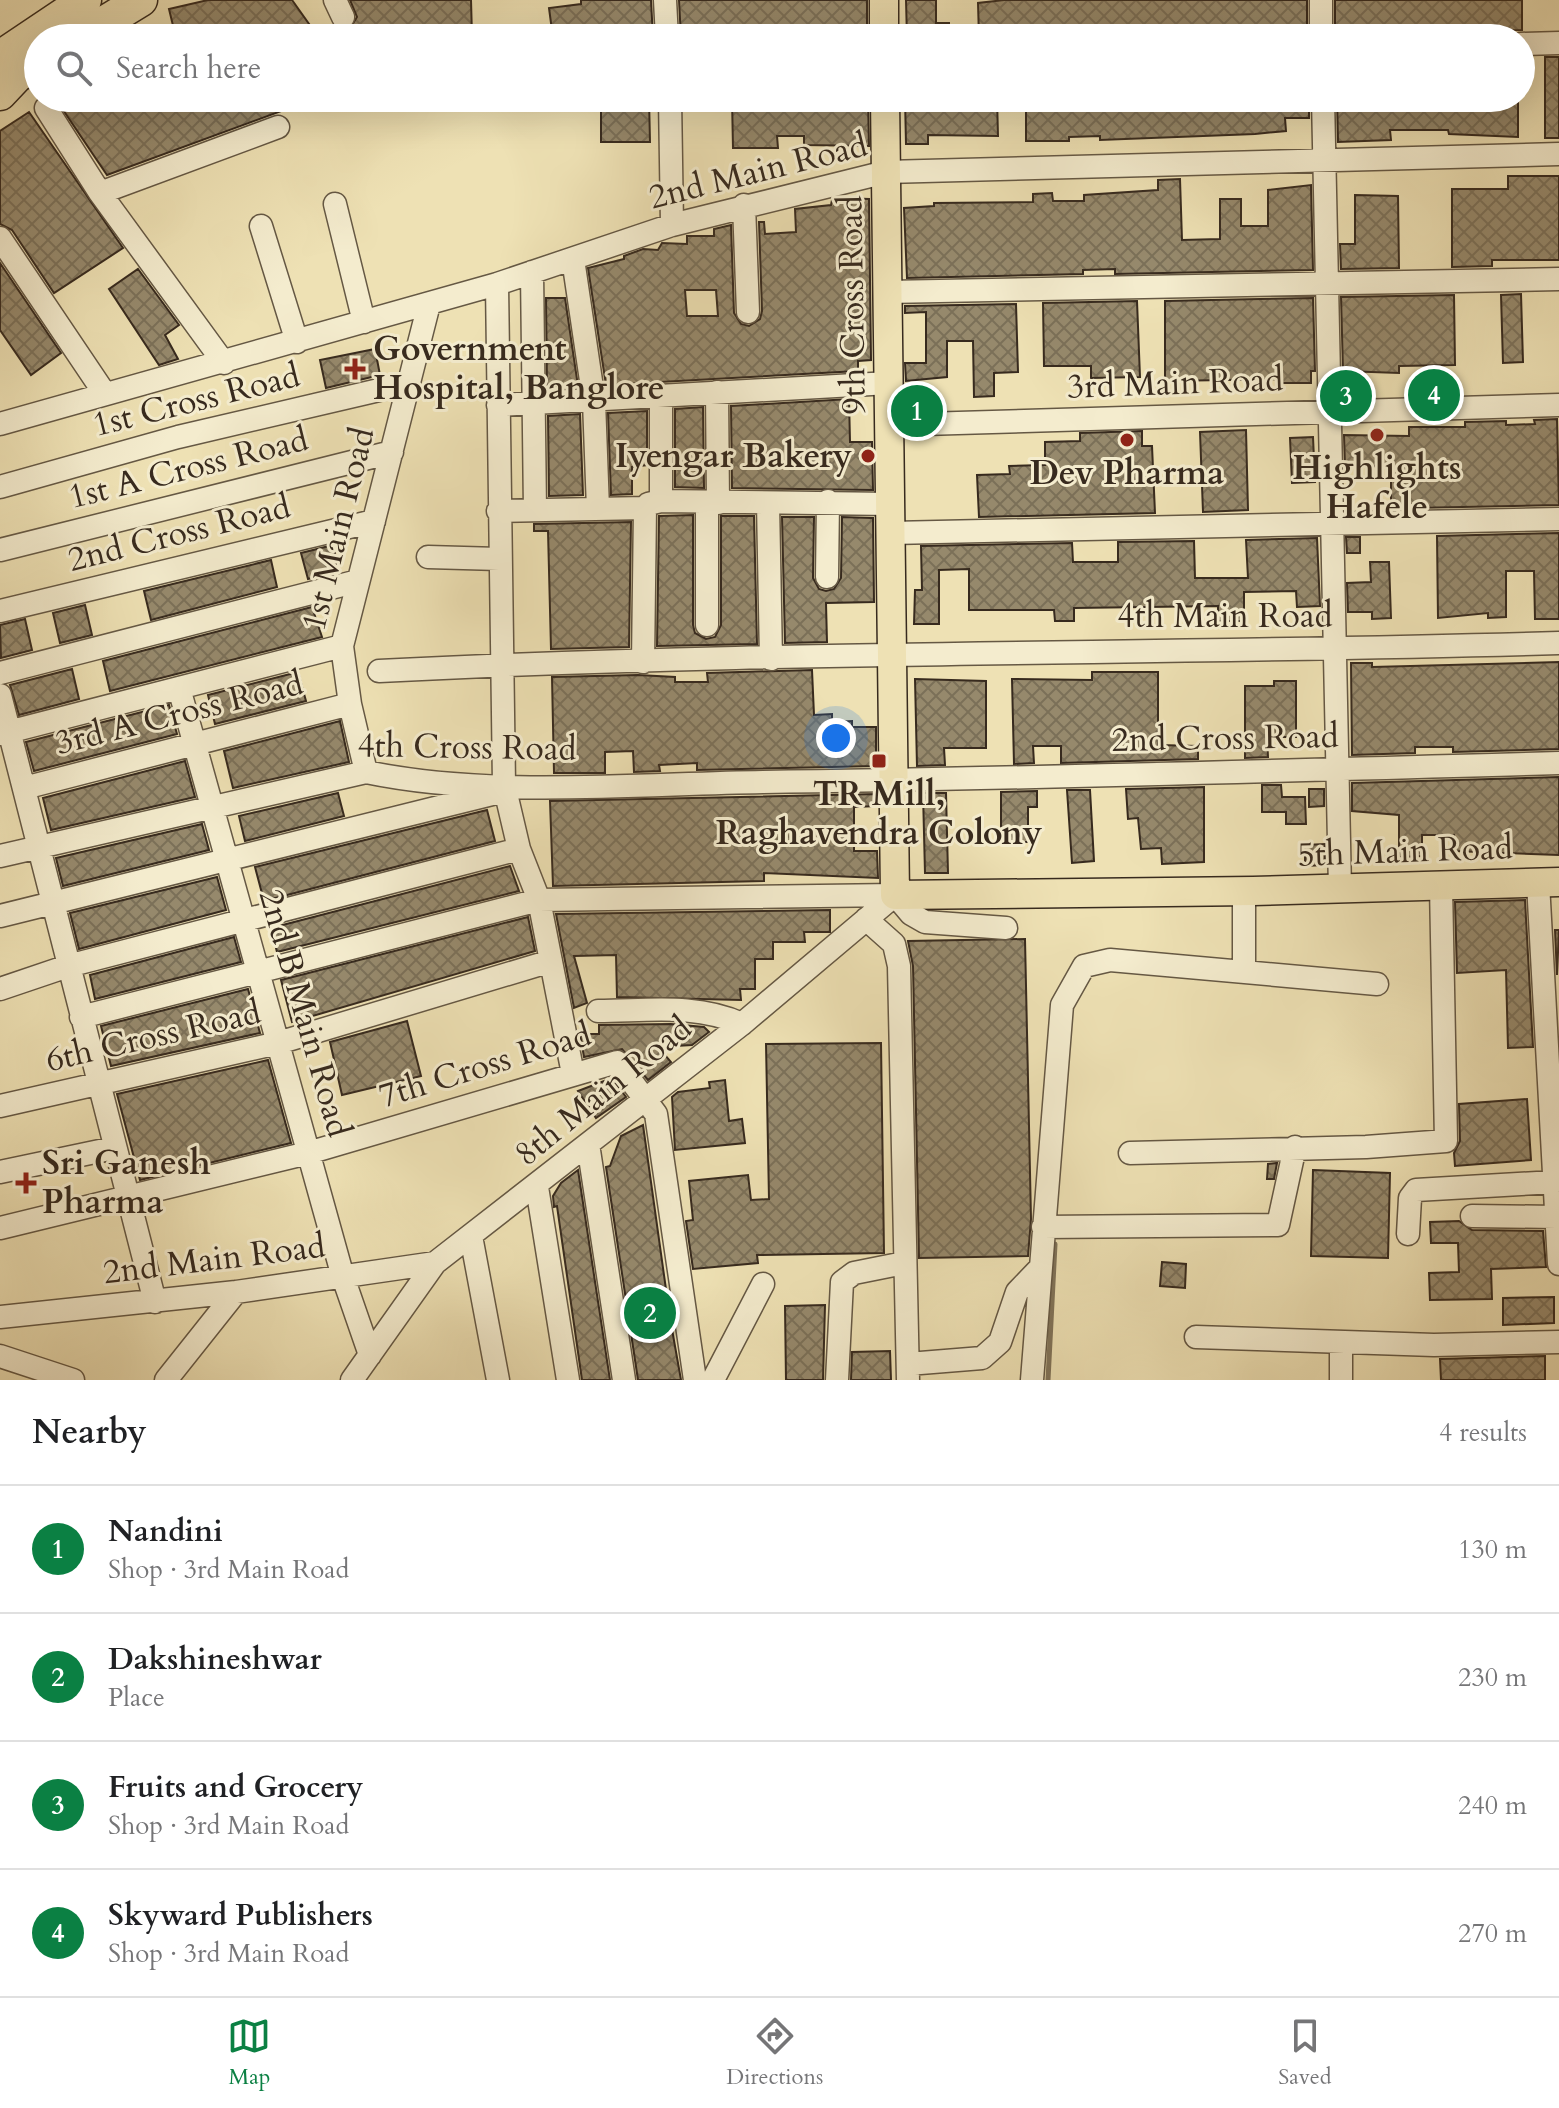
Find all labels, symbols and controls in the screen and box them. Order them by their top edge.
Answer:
search box [24,24,1535,112]
icon: search [52,46,96,90]
text: Search here [116,48,261,89]
street label: 2nd Main Road [644,122,872,220]
street label: 9th Cross Road [827,195,877,415]
place label: Government Hospital, Banglore [373,326,665,411]
street label: 1st Cross Road [88,352,304,448]
street label: 3rd Main Road [1066,356,1284,410]
marker: Government Hospital, Banglore [344,358,366,380]
pin: 4 [1408,365,1460,425]
pin: 3 [1320,366,1372,426]
pin: 1 [891,381,943,441]
street label: 1st A Cross Road [63,416,313,520]
street label: 1st Main Road [291,422,385,636]
marker: Highlights Hafele [1368,426,1386,444]
marker: Dev Pharma [1118,431,1136,449]
place label: Iyengar Bakery [615,433,852,479]
place label: Highlights Hafele [1292,445,1462,530]
marker: Iyengar Bakery [859,447,877,465]
place label: Dev Pharma [1030,450,1224,496]
street label: 2nd Cross Road [63,483,295,583]
street label: 4th Main Road [1117,593,1333,639]
street label: 3rd A Cross Road [50,660,308,766]
street label: 2nd Cross Road [1111,713,1339,763]
your location [816,718,856,758]
street label: 4th Cross Road [357,722,577,772]
marker: TR Mill, Raghavendra Colony [870,752,888,770]
place label: TR Mill, Raghavendra Colony [716,771,1042,856]
street label: 5th Main Road [1297,824,1513,878]
street label: 2nd B Main Road [248,884,362,1142]
street label: 6th Cross Road [41,989,265,1083]
street label: 8th Main Road [505,1005,701,1177]
street label: 7th Cross Road [373,1011,597,1119]
place label: Sri Ganesh Pharma [42,1140,211,1225]
marker: Sri Ganesh Pharma [17,1174,35,1192]
street label: 2nd Main Road [100,1223,328,1295]
pin: 2 [624,1283,676,1343]
text: Nearby [32,1409,147,1455]
text: 4 results [1439,1415,1527,1450]
text: Nandini [108,1511,223,1552]
text: 1 [51,1532,65,1567]
text: 130 m [1458,1532,1527,1567]
text: Shop · 3rd Main Road [108,1552,349,1587]
text: Dakshineshwar [108,1639,322,1680]
text: 2 [51,1660,65,1695]
text: 230 m [1458,1660,1527,1695]
text: Place [108,1680,165,1715]
text: Fruits and Grocery [108,1767,363,1808]
text: 3 [51,1788,65,1823]
text: 240 m [1458,1788,1527,1823]
text: Shop · 3rd Main Road [108,1808,349,1843]
text: Skyward Publishers [108,1895,373,1936]
text: 4 [51,1916,65,1951]
text: 270 m [1458,1916,1527,1951]
text: Shop · 3rd Main Road [108,1936,349,1971]
tab: Map [227,2014,271,2092]
tab: Directions [726,2014,823,2092]
tab: Saved [1278,2014,1332,2092]

